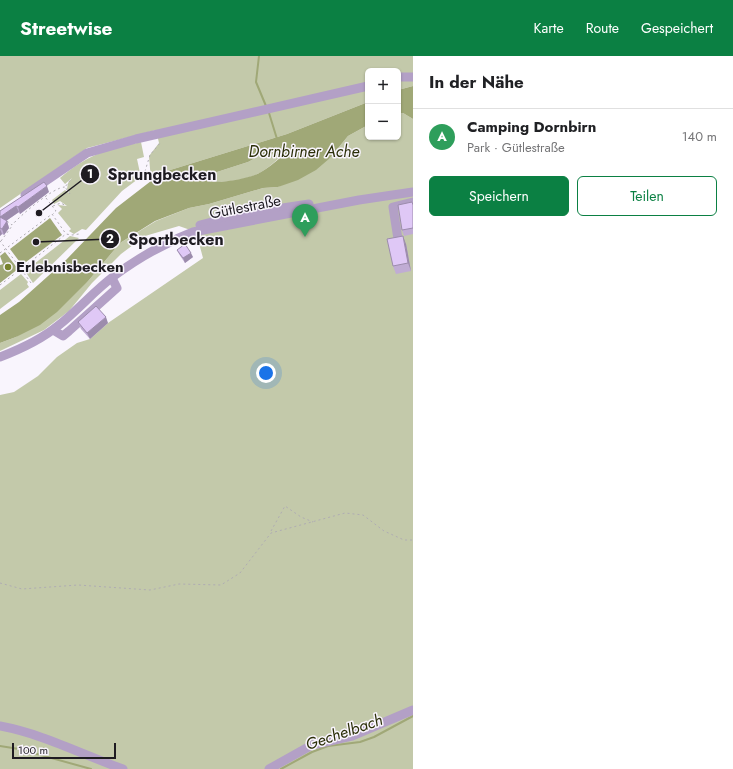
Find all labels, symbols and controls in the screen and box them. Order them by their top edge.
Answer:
text: Streetwise [20,15,113,42]
text: Karte [534,18,564,38]
text: Route [586,18,619,38]
text: Gespeichert [641,18,713,38]
map controls [365,68,401,140]
button: + [365,68,401,104]
text: In der Nähe [429,70,524,94]
button: − [365,104,401,140]
text: Camping Dornbirn [467,116,596,138]
text: A [437,127,447,146]
text: 140 m [682,127,717,146]
text: Park · Gütlestraße [467,138,565,157]
water label: Dornbirner Ache [249,140,359,163]
callout: Sprungbecken [80,160,225,188]
text: Sprungbecken [108,163,216,186]
text: 1 [87,165,93,183]
button: Speichern [429,176,569,216]
button: Teilen [577,176,717,216]
street label: Gütlestraße [207,189,283,225]
pin: A [292,204,318,237]
callout: Sportbecken [100,225,231,253]
text: Sportbecken [128,228,224,251]
text: 2 [106,230,114,248]
place label: Erlebnisbecken [16,256,124,278]
marker: Erlebnisbecken [3,262,13,272]
your location [256,363,276,383]
water label: Gechelbach [302,708,386,756]
scale bar [12,741,116,760]
text: 100 m [18,742,48,758]

